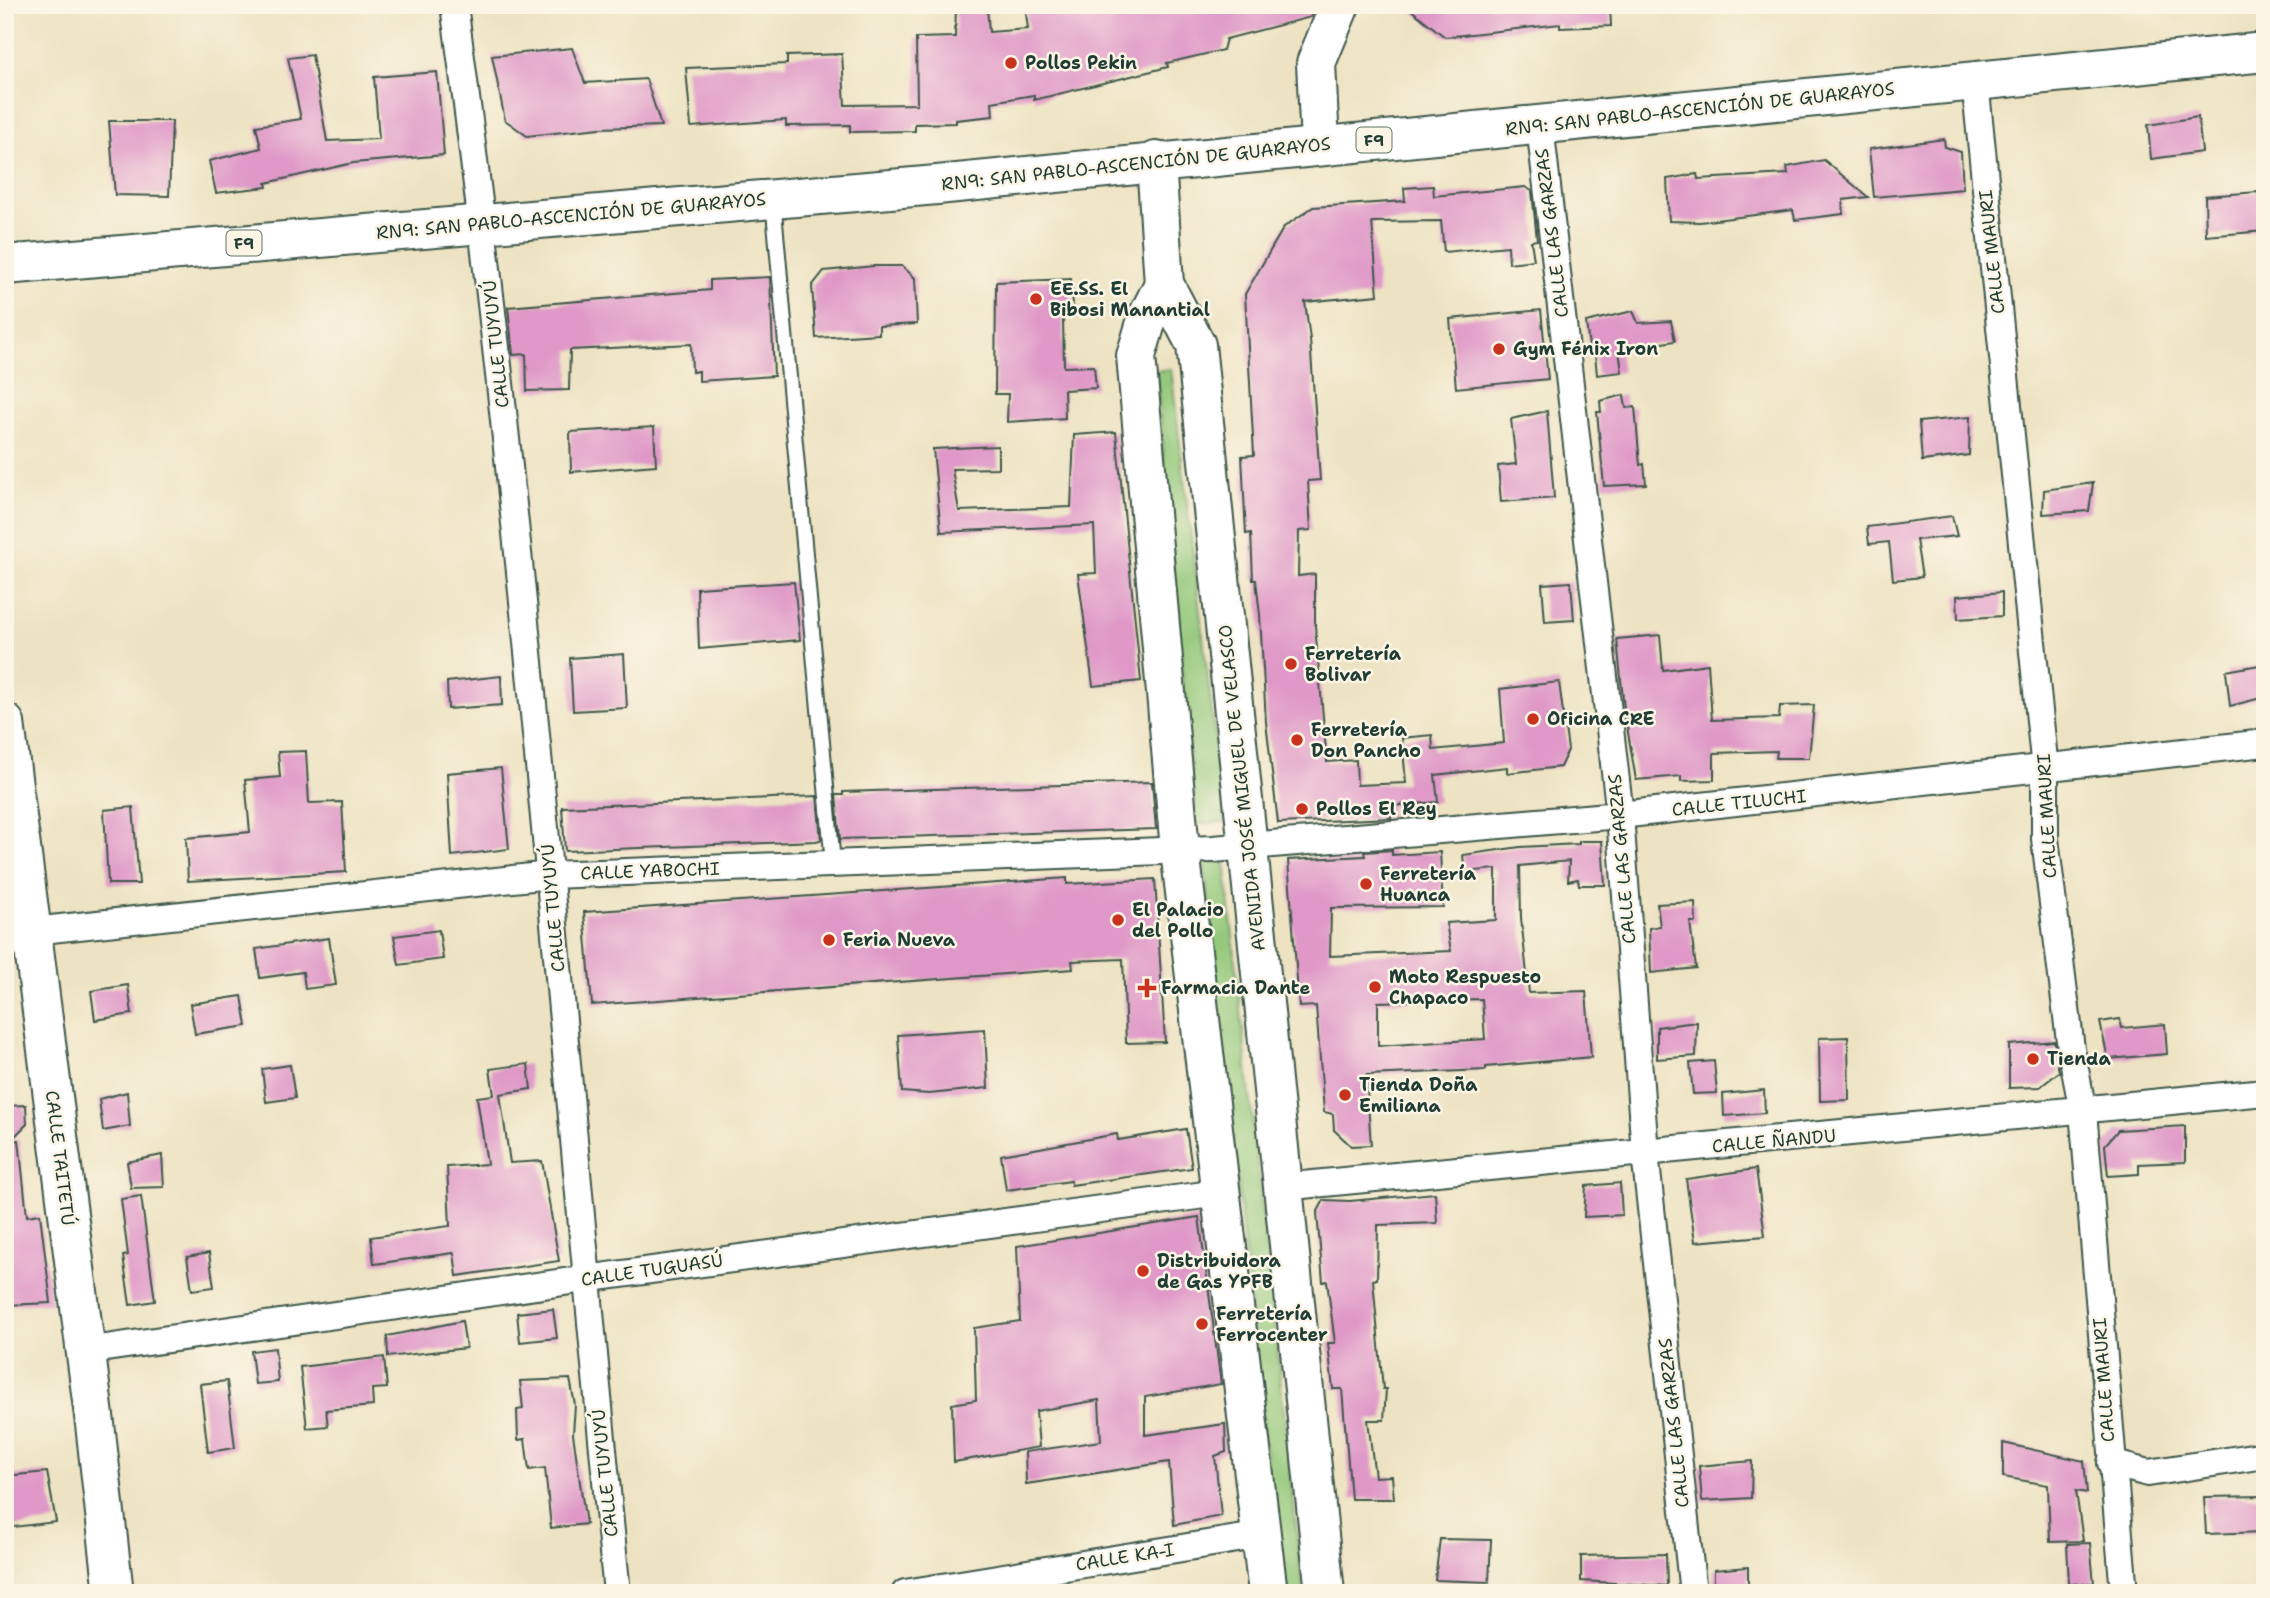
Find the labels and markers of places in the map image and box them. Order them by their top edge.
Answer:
place label: Pollos Pekin [1025,51,1137,75]
marker: Pollos Pekin [1003,55,1019,71]
place label: EE.SS. El Bibosi Manantial [1050,277,1210,322]
marker: EE.SS. El Bibosi Manantial [1028,291,1044,307]
place label: Gym Fénix Iron [1513,337,1658,361]
marker: Gym Fénix Iron [1491,341,1507,357]
place label: Ferretería Bolivar [1305,642,1402,687]
marker: Ferretería Bolivar [1283,656,1299,672]
place label: Oficina CRE [1547,707,1655,731]
marker: Oficina CRE [1525,711,1541,727]
place label: Ferretería Don Pancho [1311,718,1421,763]
marker: Ferretería Don Pancho [1289,732,1305,748]
place label: Pollos El Rey [1316,797,1437,821]
marker: Pollos El Rey [1294,801,1310,817]
place label: Ferretería Huanca [1380,862,1477,907]
marker: Ferretería Huanca [1358,876,1374,892]
place label: El Palacio del Pollo [1132,898,1224,943]
marker: El Palacio del Pollo [1110,912,1126,928]
place label: Feria Nueva [843,928,956,952]
marker: Feria Nueva [821,932,837,948]
place label: Moto Respuesto Chapaco [1389,965,1541,1010]
place label: Farmacia Dante [1161,976,1310,1000]
marker: Moto Respuesto Chapaco [1367,979,1383,995]
marker: Farmacia Dante [1139,980,1155,996]
place label: Tienda [2047,1047,2112,1071]
marker: Tienda [2025,1051,2041,1067]
place label: Tienda Doña Emiliana [1359,1073,1478,1118]
marker: Tienda Doña Emiliana [1337,1087,1353,1103]
place label: Distribuidora de Gas YPFB [1157,1249,1282,1294]
marker: Distribuidora de Gas YPFB [1135,1263,1151,1279]
place label: Ferretería Ferrocenter [1216,1302,1328,1347]
marker: Ferretería Ferrocenter [1194,1316,1210,1332]

